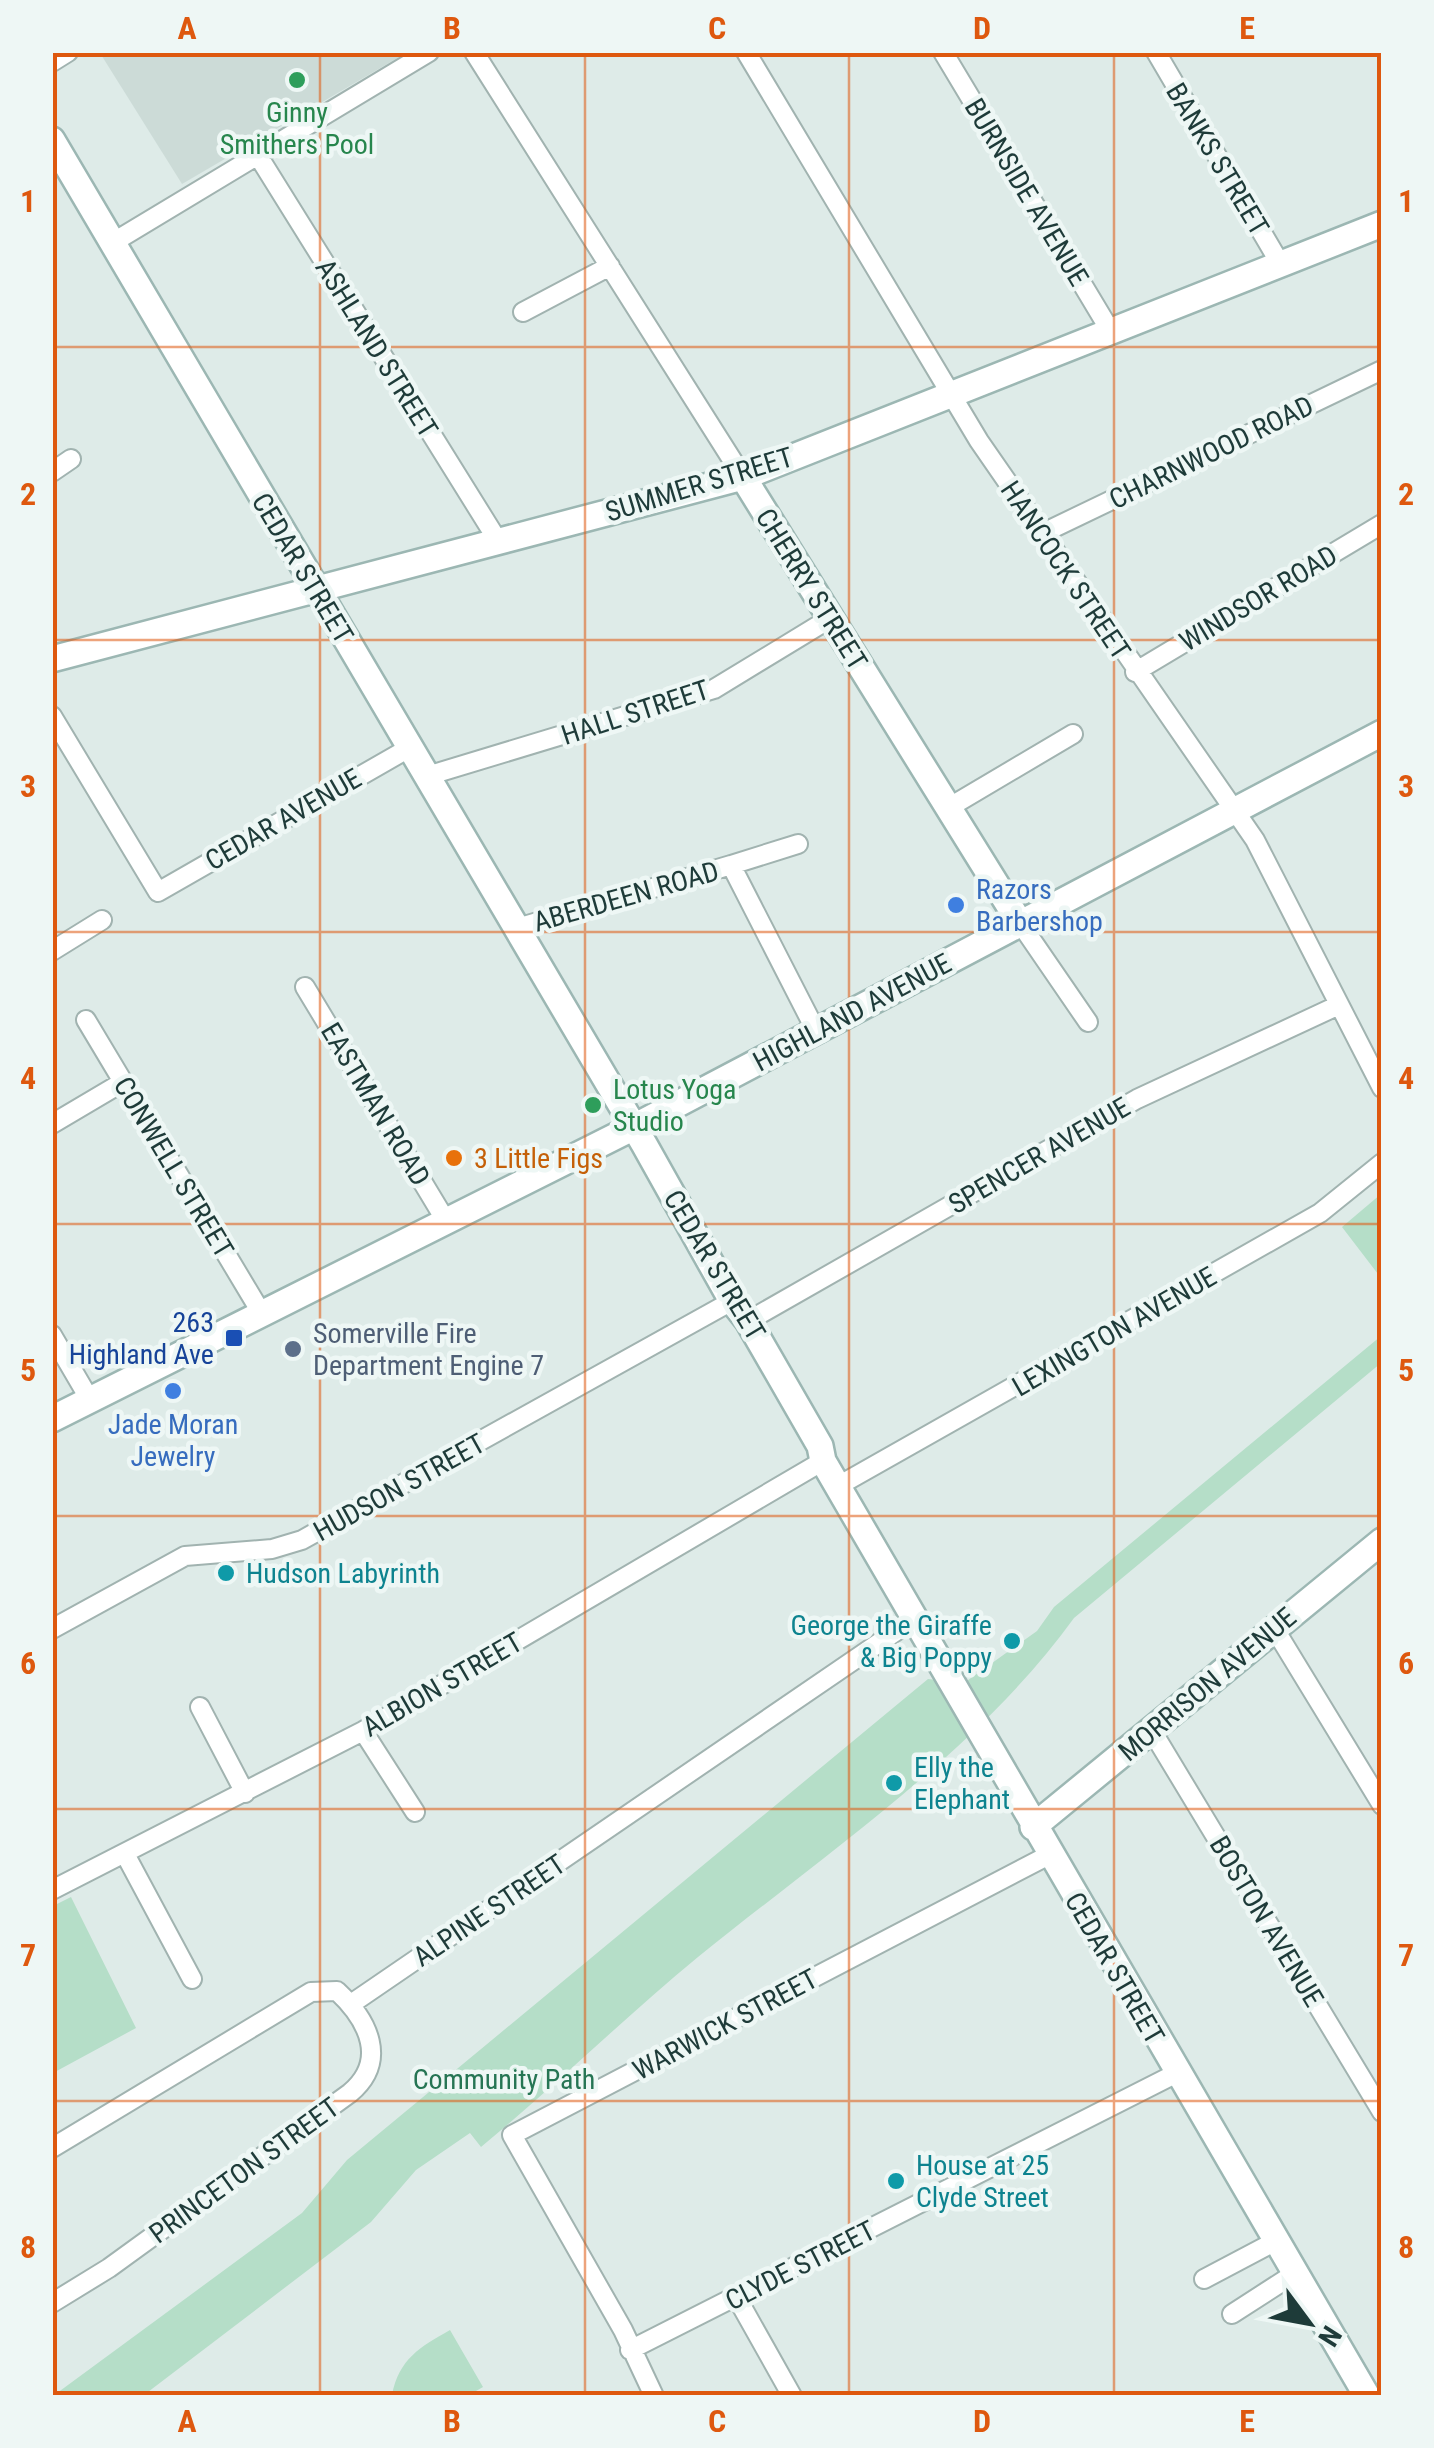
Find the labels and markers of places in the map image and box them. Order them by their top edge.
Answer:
marker: Ginny Smithers Pool [286,69,308,91]
place label: Ginny Smithers Pool [220,96,374,161]
place label: Razors Barbershop [976,873,1103,938]
marker: Razors Barbershop [945,894,967,916]
place label: Lotus Yoga Studio [613,1073,736,1138]
marker: Lotus Yoga Studio [582,1094,604,1116]
place label: 3 Little Figs [474,1142,603,1175]
marker: 3 Little Figs [443,1147,465,1169]
place label: 263 Highland Ave [69,1306,214,1371]
place label: Somerville Fire Department Engine 7 [313,1317,544,1382]
marker: 263 Highland Ave [223,1327,245,1349]
marker: Somerville Fire Department Engine 7 [282,1338,304,1360]
marker: Jade Moran Jewelry [162,1380,184,1402]
place label: Jade Moran Jewelry [108,1408,238,1473]
place label: Hudson Labyrinth [246,1557,440,1590]
marker: Hudson Labyrinth [215,1562,237,1584]
place label: George the Giraffe & Big Poppy [790,1609,992,1674]
marker: George the Giraffe & Big Poppy [1001,1630,1023,1652]
place label: Elly the Elephant [914,1751,1010,1816]
marker: Elly the Elephant [883,1772,905,1794]
place label: House at 25 Clyde Street [916,2149,1049,2214]
marker: House at 25 Clyde Street [885,2170,907,2192]

